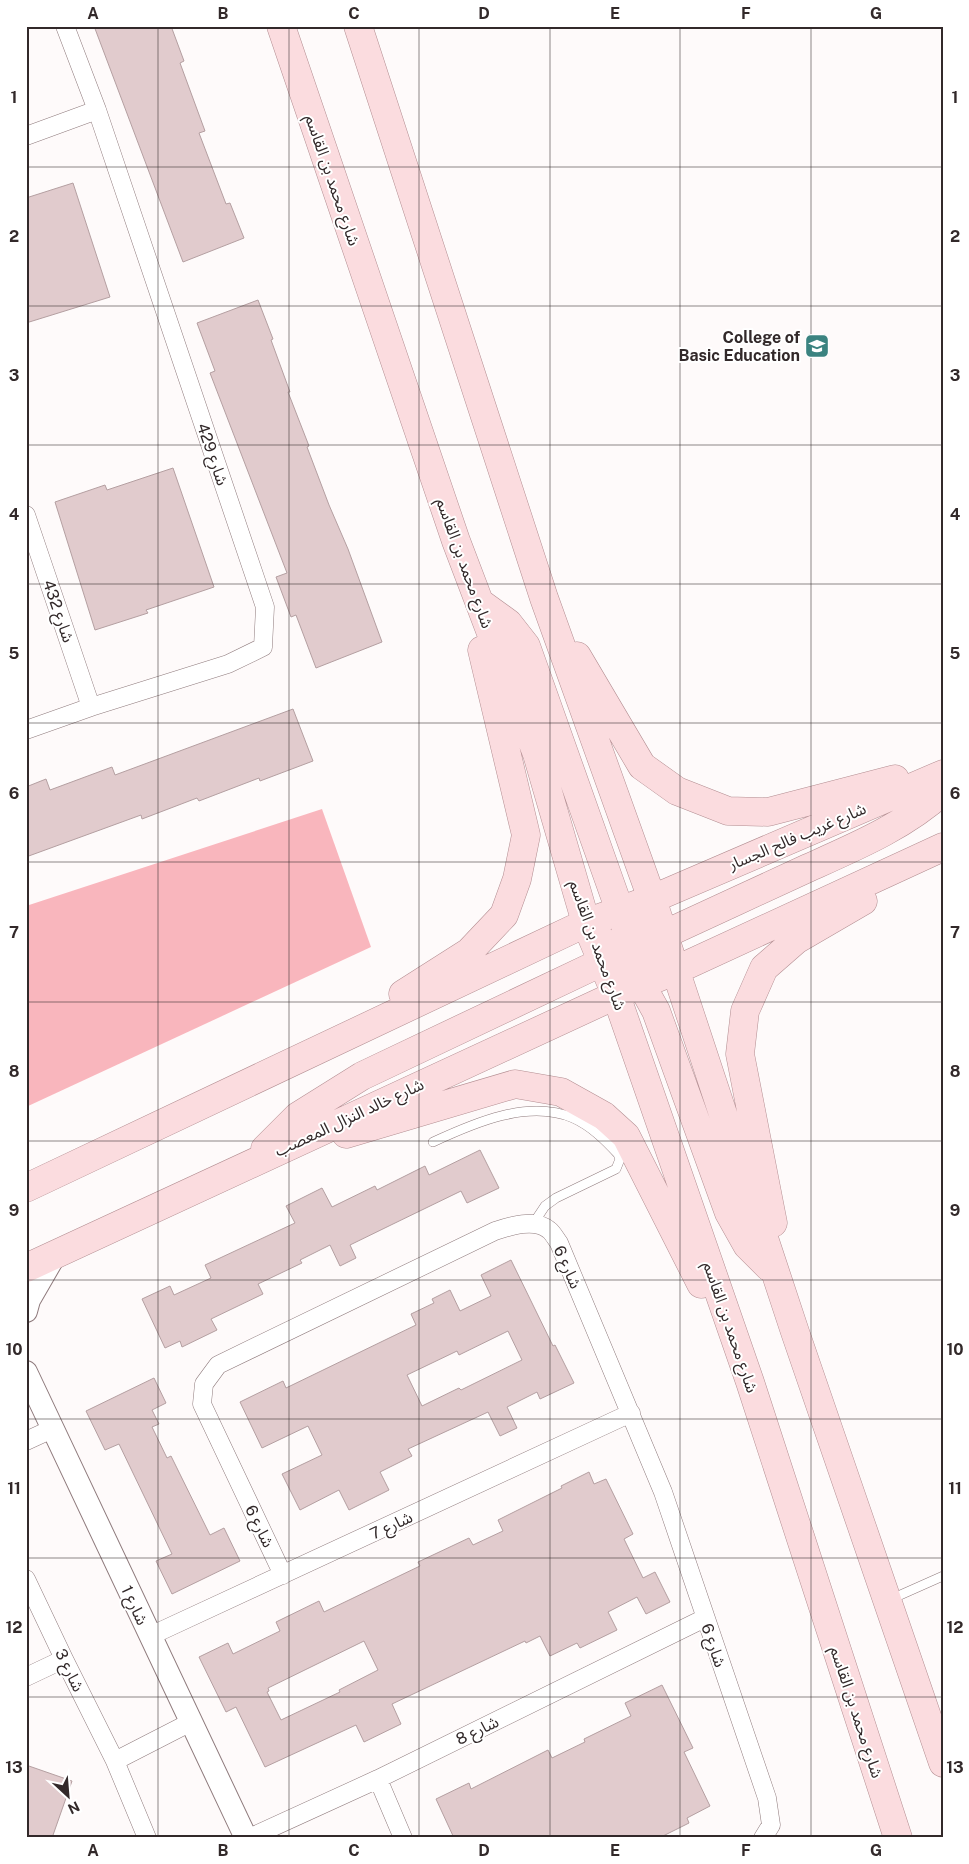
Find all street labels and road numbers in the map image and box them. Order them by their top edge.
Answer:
street label: شارع محمد بن القاسم [298,112,364,249]
street label: شارع 429 [190,420,232,489]
street label: شارع محمد بن القاسم [429,495,497,632]
street label: شارع 432 [36,577,78,646]
street label: شارع غريب فالح الجسار [725,799,870,877]
street label: شارع محمد بن القاسم [562,877,630,1014]
street label: شارع خالد النزال المعصب [272,1075,428,1163]
street label: شارع 6 [547,1243,585,1293]
street label: شارع محمد بن القاسم [696,1259,762,1396]
street label: شارع 6 [238,1502,278,1552]
street label: شارع 7 [367,1507,417,1546]
street label: شارع 1 [114,1582,152,1629]
street label: شارع 6 [694,1621,730,1671]
street label: شارع محمد بن القاسم [823,1644,887,1781]
street label: شارع 3 [48,1646,88,1696]
street label: شارع 8 [453,1712,503,1752]

